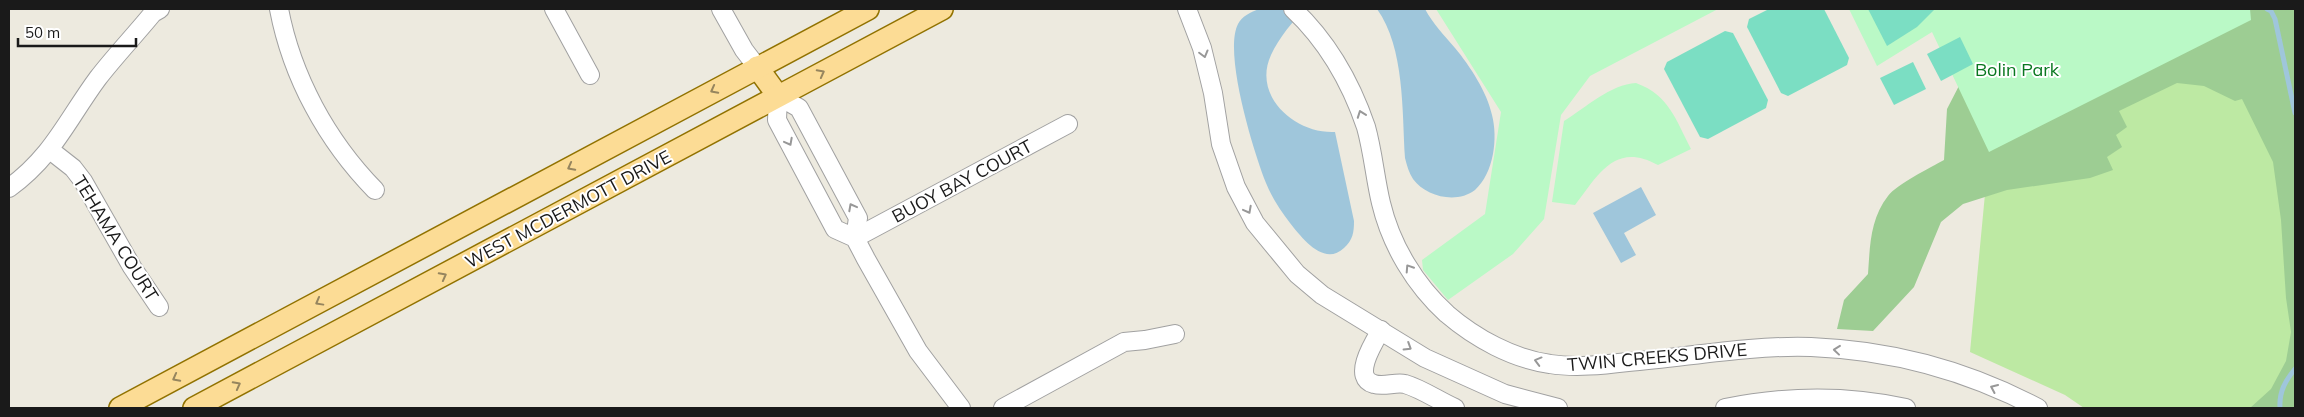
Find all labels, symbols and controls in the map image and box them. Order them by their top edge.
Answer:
scale bar [18,15,135,47]
text: 50 m [25,23,60,42]
one-way arrow [1198,50,1208,58]
park label: Bolin Park [1975,58,2060,81]
one-way arrow [816,70,825,80]
one-way arrow [711,84,720,94]
one-way arrow [1357,111,1367,119]
street label: BUOY BAY COURT [888,134,1036,228]
one-way arrow [783,137,793,146]
street label: WEST MCDERMOTT DRIVE [461,145,675,273]
one-way arrow [567,161,576,171]
street label: TEHAMA COURT [68,171,164,305]
one-way arrow [848,203,858,212]
one-way arrow [1241,205,1251,214]
one-way arrow [1406,265,1415,274]
one-way arrow [438,272,447,282]
one-way arrow [315,296,324,306]
street label: TWIN CREEKS DRIVE [1566,338,1748,376]
one-way arrow [1403,341,1412,351]
one-way arrow [1832,344,1840,355]
one-way arrow [1533,356,1542,367]
one-way arrow [173,372,182,382]
one-way arrow [232,381,241,391]
one-way arrow [1990,383,1999,394]

